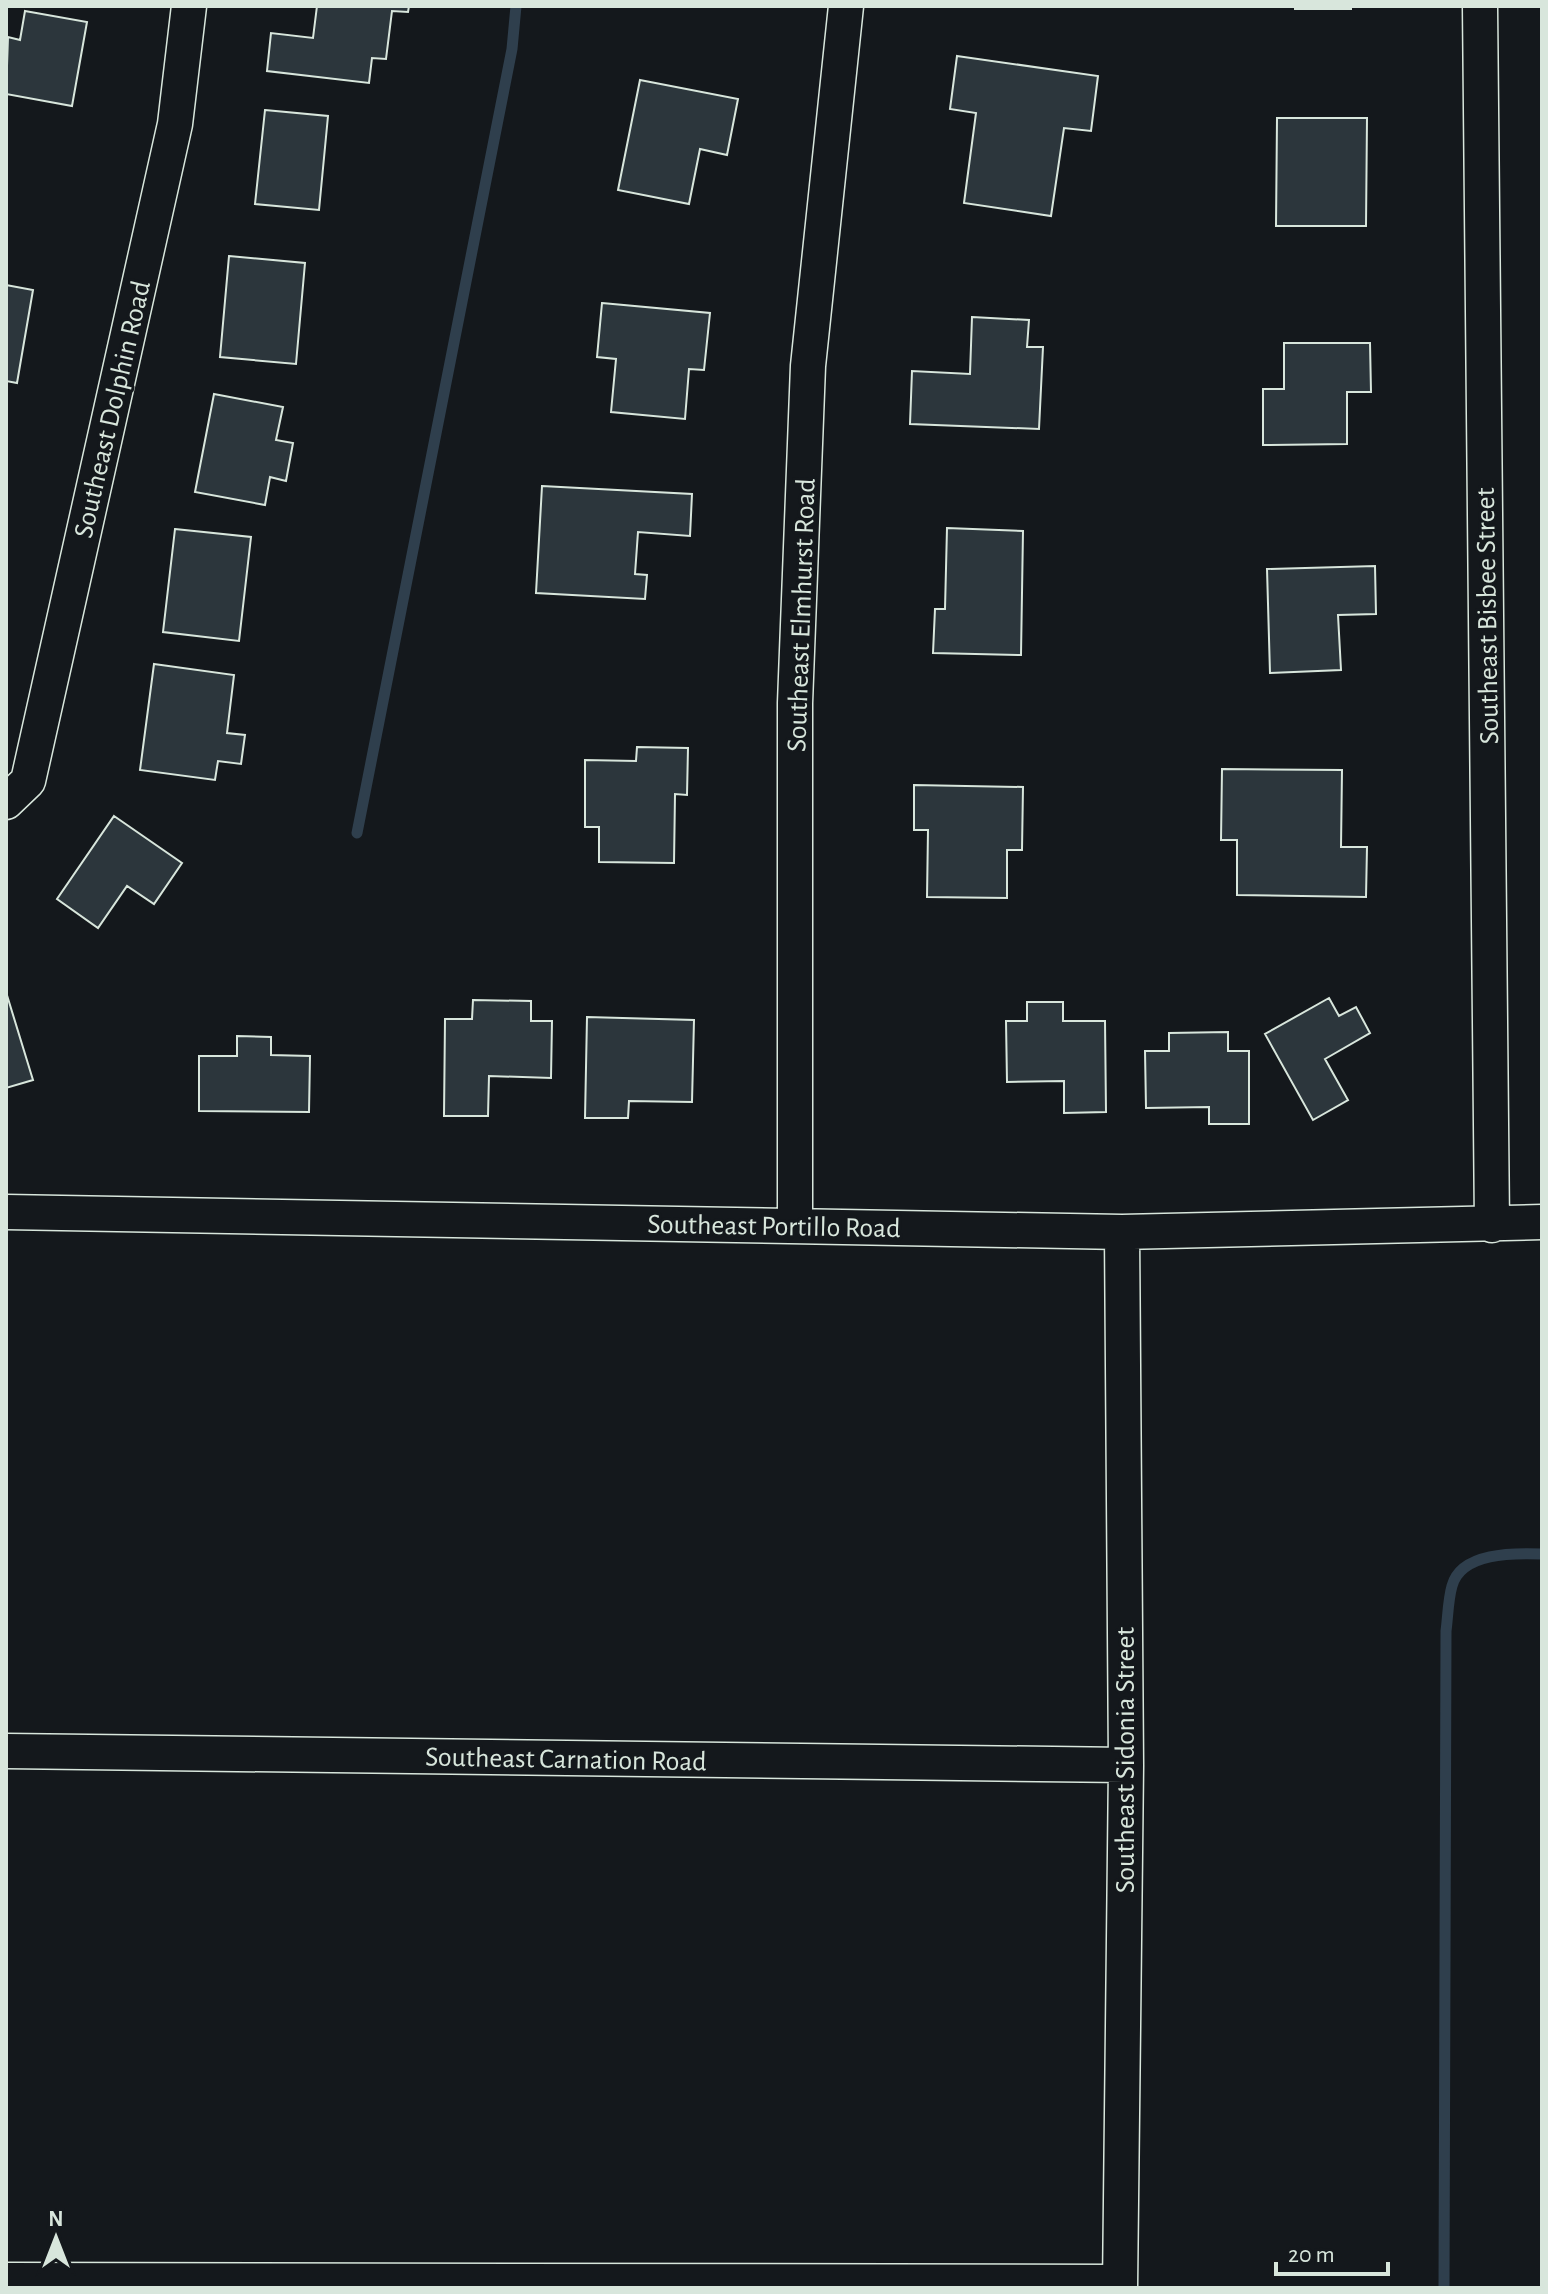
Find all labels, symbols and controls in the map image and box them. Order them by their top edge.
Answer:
street label: Southeast Dolphin Road [70,278,156,541]
street label: Southeast Elmhurst Road [783,478,821,752]
street label: Southeast Bisbee Street [1472,487,1504,745]
street label: Southeast Portillo Road [647,1211,901,1243]
street label: Southeast Sidonia Street [1112,1627,1140,1893]
street label: Southeast Carnation Road [425,1744,707,1776]
north arrow [16,2198,96,2278]
text: N [48,2208,64,2230]
scale bar [1276,2226,1388,2276]
text: 20 m [1288,2243,1335,2267]

